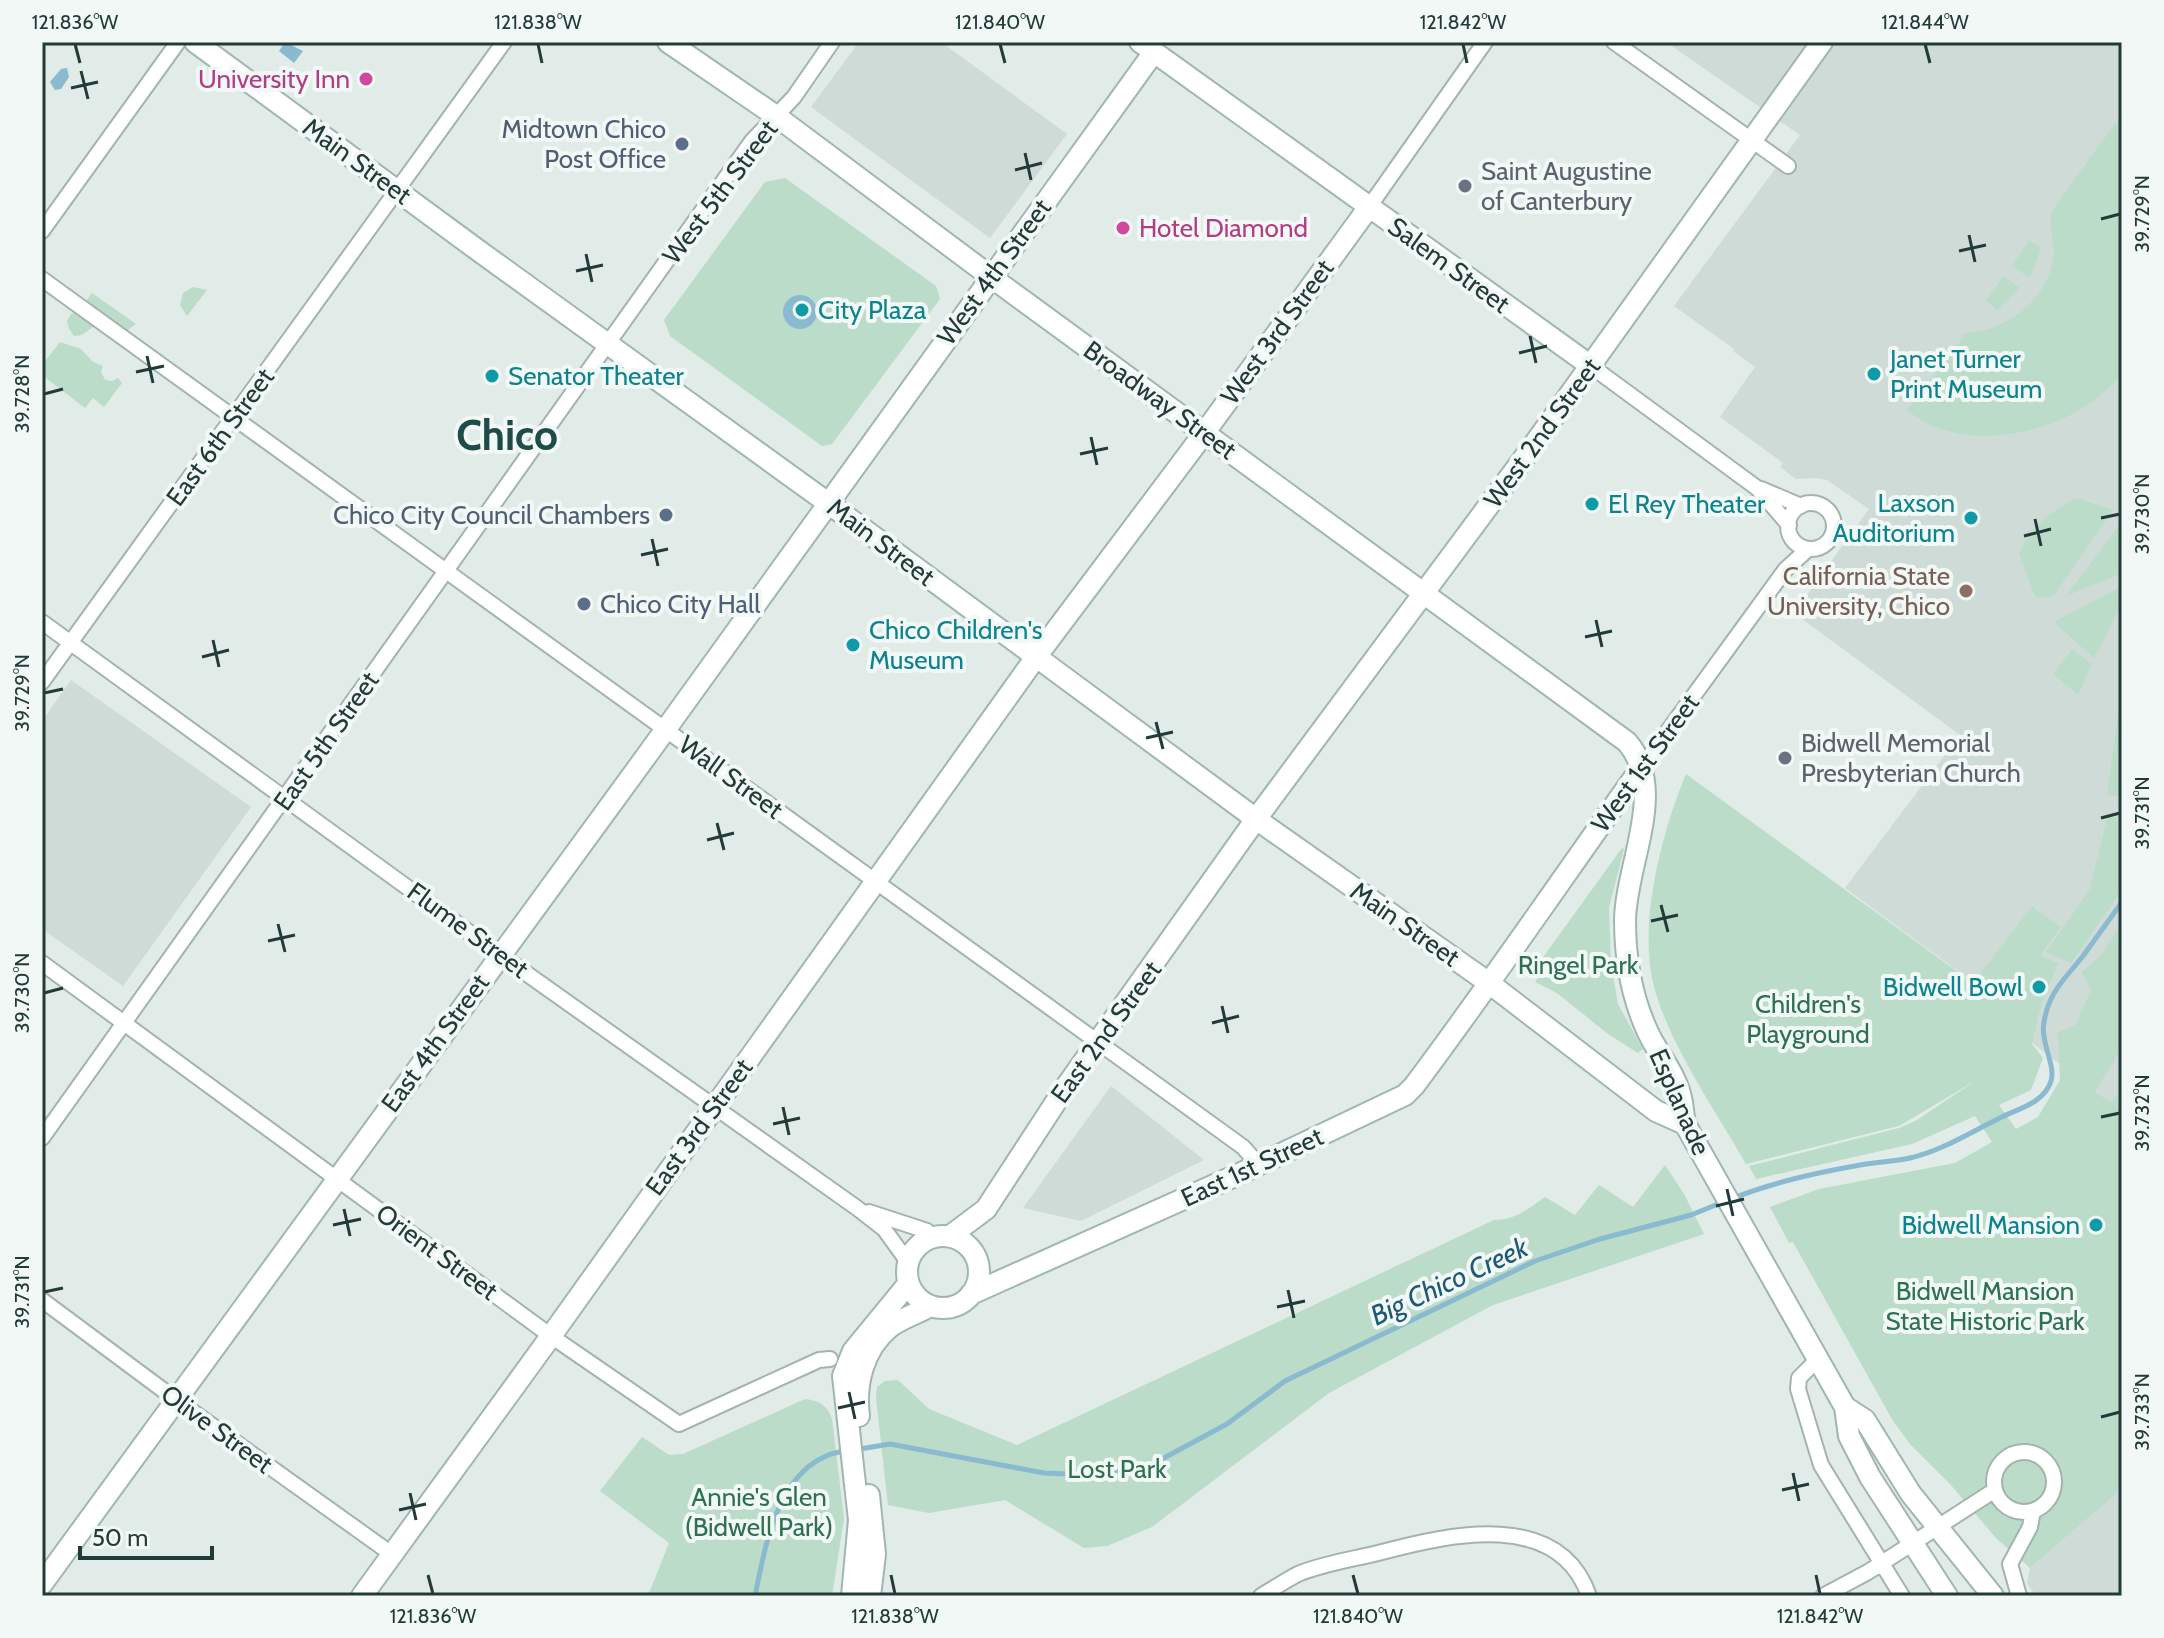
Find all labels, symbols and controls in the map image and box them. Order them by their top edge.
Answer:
text: 121.836°W [32,10,118,34]
text: 121.838°W [494,10,582,34]
text: 121.840°W [955,10,1045,34]
text: 121.842°W [1420,10,1506,34]
text: 121.844°W [1881,10,1969,34]
place label: University Inn [198,63,350,95]
marker: University Inn [357,70,375,88]
street label: Main Street [297,111,418,211]
place label: Midtown Chico Post Office [502,113,666,175]
street label: West 5th Street [656,114,785,270]
marker: Midtown Chico Post Office [673,135,691,153]
place label: Saint Augustine of Canterbury [1481,155,1652,217]
text: 39.729°N [2130,175,2154,253]
marker: Saint Augustine of Canterbury [1456,177,1474,195]
street label: West 4th Street [930,192,1058,351]
street label: Salem Street [1382,210,1516,320]
place label: Hotel Diamond [1139,212,1308,244]
marker: Hotel Diamond [1114,219,1132,237]
street label: West 3rd Street [1214,253,1340,411]
place label: City Plaza [818,294,927,326]
marker: City Plaza [793,301,811,319]
street label: Broadway Street [1077,334,1243,466]
place label: Janet Turner Print Museum [1889,343,2042,405]
street label: West 2nd Street [1477,352,1607,514]
text: 39.728°N [10,355,34,433]
place label: Senator Theater [508,360,685,392]
street label: East 6th Street [159,362,281,512]
marker: Janet Turner Print Museum [1865,365,1883,383]
marker: Senator Theater [483,367,501,385]
district label: Chico [456,409,558,461]
text: 39.730°N [2130,474,2154,554]
place label: Laxson Auditorium [1833,487,1955,549]
place label: El Rey Theater [1608,488,1766,520]
street label: Main Street [821,491,941,593]
marker: El Rey Theater [1583,495,1601,513]
place label: Chico City Council Chambers [333,499,650,531]
marker: Chico City Council Chambers [657,506,675,524]
marker: Laxson Auditorium [1962,509,1980,527]
place label: California State University, Chico [1767,560,1950,622]
marker: California State University, Chico [1957,582,1975,600]
place label: Chico City Hall [600,588,760,620]
marker: Chico City Hall [575,595,593,613]
place label: Chico Children's Museum [869,614,1043,676]
marker: Chico Children's Museum [844,636,862,654]
text: 39.729°N [10,654,34,732]
street label: East 5th Street [266,665,386,816]
street label: West 1st Street [1584,687,1706,838]
place label: Bidwell Memorial Presbyterian Church [1801,727,2021,789]
street label: Wall Street [673,728,790,826]
marker: Bidwell Memorial Presbyterian Church [1776,749,1794,767]
text: 39.731°N [2130,776,2154,850]
street label: Flume Street [401,875,535,985]
street label: Main Street [1344,875,1466,973]
park label: Ringel Park [1518,949,1639,981]
text: 39.730°N [10,953,34,1033]
street label: East 2nd Street [1044,955,1168,1109]
street label: East 4th Street [374,968,496,1118]
place label: Bidwell Bowl [1883,971,2023,1003]
marker: Bidwell Bowl [2030,978,2048,996]
park label: Children's Playground [1746,988,1870,1050]
street label: Esplanade [1642,1044,1718,1160]
street label: East 3rd Street [639,1052,759,1202]
text: 39.732°N [2130,1074,2154,1152]
street label: East 1st Street [1176,1120,1328,1214]
street label: Orient Street [370,1197,504,1307]
place label: Bidwell Mansion [1901,1209,2080,1241]
marker: Bidwell Mansion [2087,1216,2105,1234]
water label: Big Chico Creek [1365,1229,1534,1332]
text: 39.731°N [10,1255,34,1329]
park label: Bidwell Mansion State Historic Park [1885,1275,2085,1337]
text: 39.733°N [2130,1373,2154,1451]
street label: Olive Street [155,1378,279,1480]
park label: Lost Park [1067,1453,1167,1485]
park label: Annie's Glen (Bidwell Park) [685,1481,833,1543]
scale bar [80,1510,212,1560]
text: 50 m [92,1523,148,1552]
text: 121.836°W [390,1604,476,1628]
text: 121.838°W [851,1604,939,1628]
text: 121.840°W [1313,1604,1403,1628]
text: 121.842°W [1777,1604,1863,1628]

